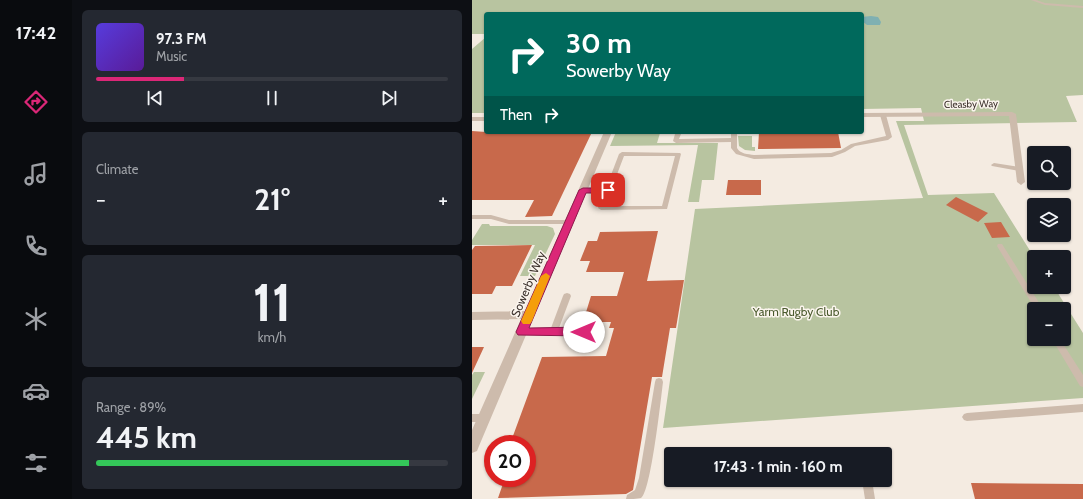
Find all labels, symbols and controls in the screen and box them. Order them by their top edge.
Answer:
text: 17:42 [16,22,56,44]
text: 30 m [566,26,632,60]
icon: right [500,28,552,80]
text: 97.3 FM [156,30,206,48]
text: Music [156,48,187,64]
text: Sowerby Way [566,60,671,82]
icon: previous [144,87,166,109]
icon: pause [261,87,283,109]
icon: next [378,87,400,109]
icon: directions [22,88,50,116]
street label: Cleasby Way [944,97,998,111]
icon: right [540,104,562,126]
text: Then [500,106,532,124]
map controls [1027,146,1071,346]
button: search [1027,146,1071,190]
icon: music [22,160,50,188]
text: Climate [96,161,138,177]
pin [591,173,625,207]
icon: arrive [597,179,619,201]
text: 21° [254,181,290,218]
text: − [96,186,106,213]
text: + [438,186,448,213]
button: layers [1027,198,1071,242]
icon: phone [22,232,50,260]
street label: Sowerby Way [507,249,549,319]
button: + [1027,250,1071,294]
text: 11 [253,271,291,334]
button: − [1027,302,1071,346]
park label: Yarm Rugby Club [752,304,840,319]
icon: climate [22,305,50,333]
position arrow [563,311,605,353]
text: km/h [258,329,286,345]
icon: car [22,377,50,405]
text: Range · 89% [96,399,166,415]
text: 445 km [96,419,197,456]
speed limit sign: 20 [484,435,536,487]
icon: filters [22,449,50,477]
text: 17:43 · 1 min · 160 m [713,458,843,476]

